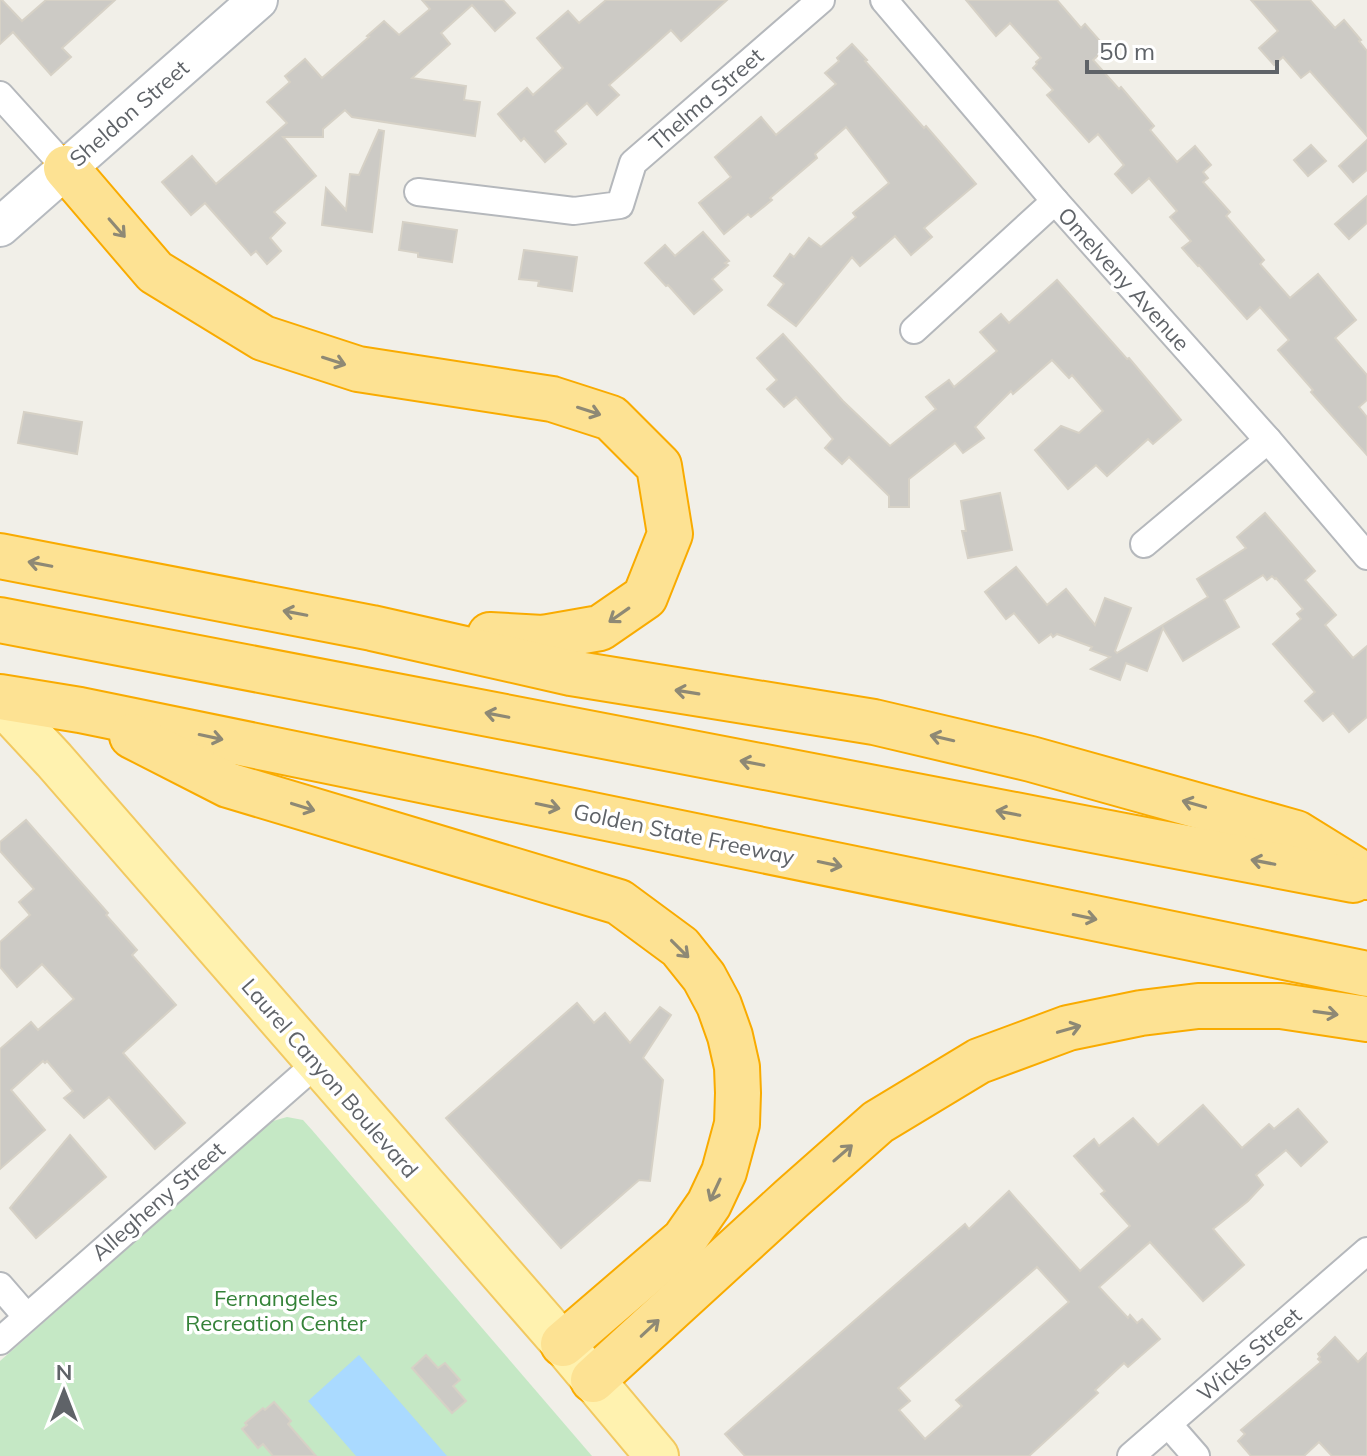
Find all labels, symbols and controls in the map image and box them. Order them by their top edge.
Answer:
scale bar [1087,24,1277,74]
text: 50 m [1099,36,1155,66]
street label: Thelma Street [643,42,769,156]
street label: Sheldon Street [64,53,195,172]
street label: Omelveny Avenue [1052,201,1196,357]
one-way arrow [108,217,126,237]
one-way arrow [321,355,346,369]
one-way arrow [576,404,601,419]
one-way arrow [28,555,53,570]
one-way arrow [283,605,308,620]
one-way arrow [608,607,630,624]
one-way arrow [674,683,700,698]
one-way arrow [485,706,510,721]
one-way arrow [198,730,224,745]
one-way arrow [930,730,956,745]
one-way arrow [740,755,766,770]
one-way arrow [1181,796,1207,811]
street label: Golden State Freeway [571,797,797,871]
one-way arrow [535,799,561,814]
one-way arrow [290,801,315,815]
one-way arrow [995,804,1021,819]
one-way arrow [1251,854,1276,869]
one-way arrow [817,857,843,872]
one-way arrow [1072,910,1097,925]
one-way arrow [670,939,689,958]
street label: Laurel Canyon Boulevard [236,973,424,1183]
one-way arrow [1313,1006,1338,1021]
one-way arrow [1055,1021,1081,1036]
street label: Allegheny Street [86,1135,231,1267]
one-way arrow [832,1144,853,1162]
one-way arrow [707,1178,722,1202]
park label: Fernangeles Recreation Center [185,1284,367,1337]
street label: Wicks Street [1191,1301,1307,1407]
one-way arrow [640,1319,660,1337]
north arrow [24,1352,104,1432]
text: N [56,1358,72,1386]

